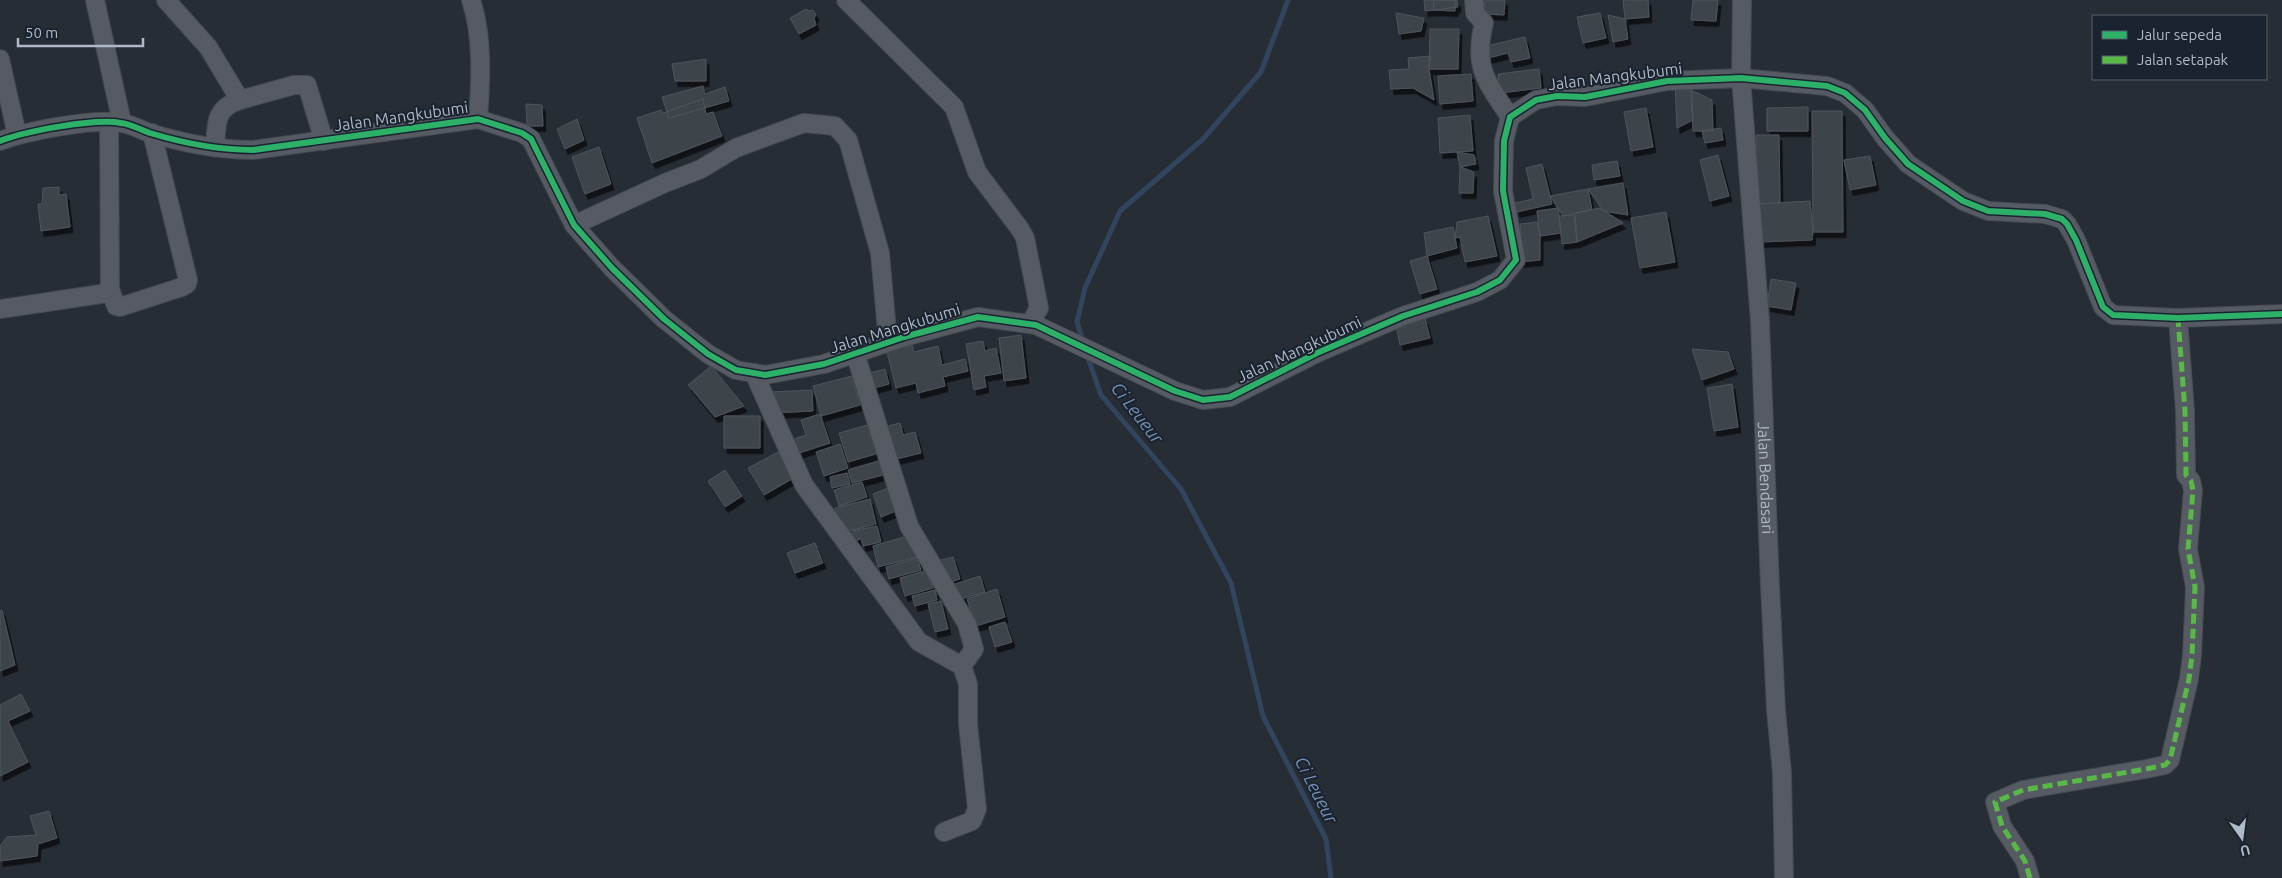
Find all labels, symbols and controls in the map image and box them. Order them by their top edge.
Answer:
scale bar [18,15,142,47]
legend [2092,15,2267,80]
text: 50 m [25,24,58,41]
text: Jalur sepeda [2137,26,2222,43]
text: Jalan setapak [2137,51,2229,68]
street label: Jalan Mangkubumi [1547,59,1683,93]
street label: Jalan Mangkubumi [333,98,469,134]
street label: Jalan Mangkubumi [828,300,962,356]
street label: Jalan Mangkubumi [1234,312,1364,386]
water label: Ci Leueur [1108,378,1169,448]
street label: Jalan Bendasari [1755,422,1777,535]
water label: Ci Leueur [1292,753,1343,827]
north arrow [2217,813,2267,863]
text: U [2238,842,2252,860]

